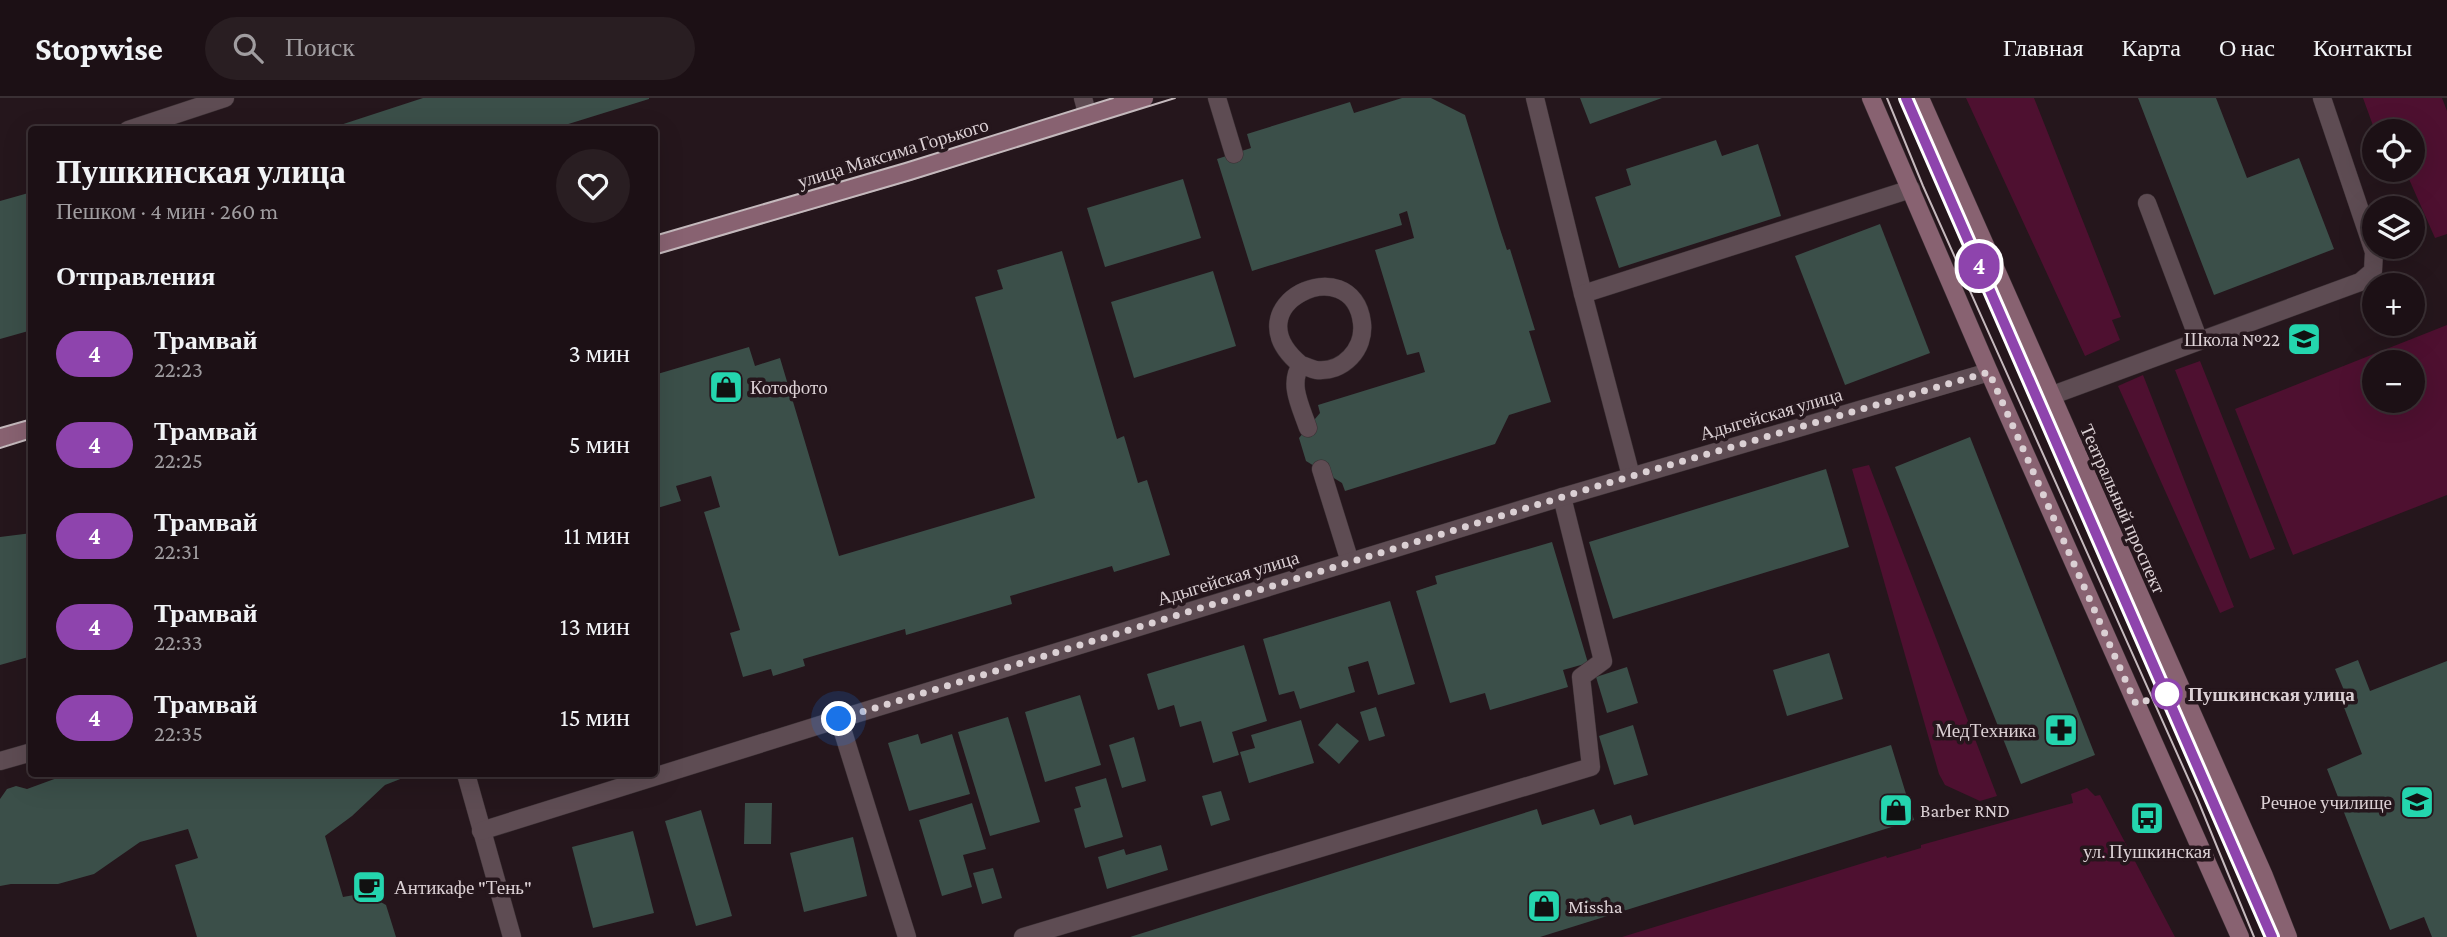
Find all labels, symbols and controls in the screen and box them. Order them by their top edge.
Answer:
search box [205,17,695,80]
icon: search [229,29,267,67]
text: Stopwise [35,30,163,67]
text: Поиск [285,33,355,62]
text: Главная [2003,34,2084,61]
text: Карта [2122,34,2181,61]
text: О нас [2219,34,2275,61]
text: Контакты [2313,34,2412,61]
street label: улица Максима Горького [795,114,991,192]
map controls [2362,119,2425,413]
button: locate [2362,119,2425,182]
button: heart [556,149,630,223]
text: Пушкинская улица [56,153,346,190]
button: layers [2362,196,2425,259]
text: Пешком · 4 мин · 260 m [56,198,278,224]
line badge: 4 [1956,243,2002,289]
text: 4 [1973,252,1985,279]
text: Отправления [56,262,215,291]
button: + [2362,273,2425,336]
school or university icon: Школа №22 [2285,320,2323,358]
text: Трамвай [154,326,258,355]
place label: Школа №22 [2184,329,2280,350]
text: 3 мин [569,339,630,368]
text: 4 [88,340,101,367]
button: − [2362,350,2425,413]
text: 22:23 [154,356,203,382]
shop icon: Котофото [707,368,745,406]
place label: Котофото [750,377,828,398]
street label: Адыгейская улица [1697,383,1845,444]
text: Трамвай [154,417,258,446]
street label: Театральный проспект [2076,421,2170,597]
text: 5 мин [569,430,630,459]
text: 4 [88,431,101,458]
text: 22:25 [154,447,203,473]
text: Трамвай [154,508,258,537]
text: 11 мин [564,521,630,550]
text: 4 [88,522,101,549]
text: 22:31 [154,538,200,564]
street label: Адыгейская улица [1154,546,1302,610]
text: Трамвай [154,599,258,628]
text: 13 мин [560,612,630,641]
text: 4 [88,613,101,640]
text: 22:33 [154,629,203,655]
marker: Пушкинская улица [2152,679,2182,709]
place label: Пушкинская улица [2188,684,2355,705]
text: Трамвай [154,690,258,719]
your location [821,701,856,736]
text: 15 мин [560,703,630,732]
text: 4 [88,704,101,731]
pharmacy icon: МедТехника [2042,711,2080,749]
text: 22:35 [154,720,203,746]
place label: МедТехника [1935,720,2037,741]
school or university icon: Речное училище [2398,783,2436,821]
shop icon: Barber RND [1877,791,1915,829]
place label: Речное училище [2260,792,2392,813]
bus stop icon: ул. Пушкинская [2128,799,2166,837]
place label: Barber RND [1920,800,2010,821]
place label: ул. Пушкинская [2083,841,2211,862]
cafe icon: Антикафе "Тень" [350,868,388,906]
place label: Антикафе "Тень" [394,877,532,898]
shop icon: Missha [1525,887,1563,925]
place label: Missha [1568,896,1623,917]

